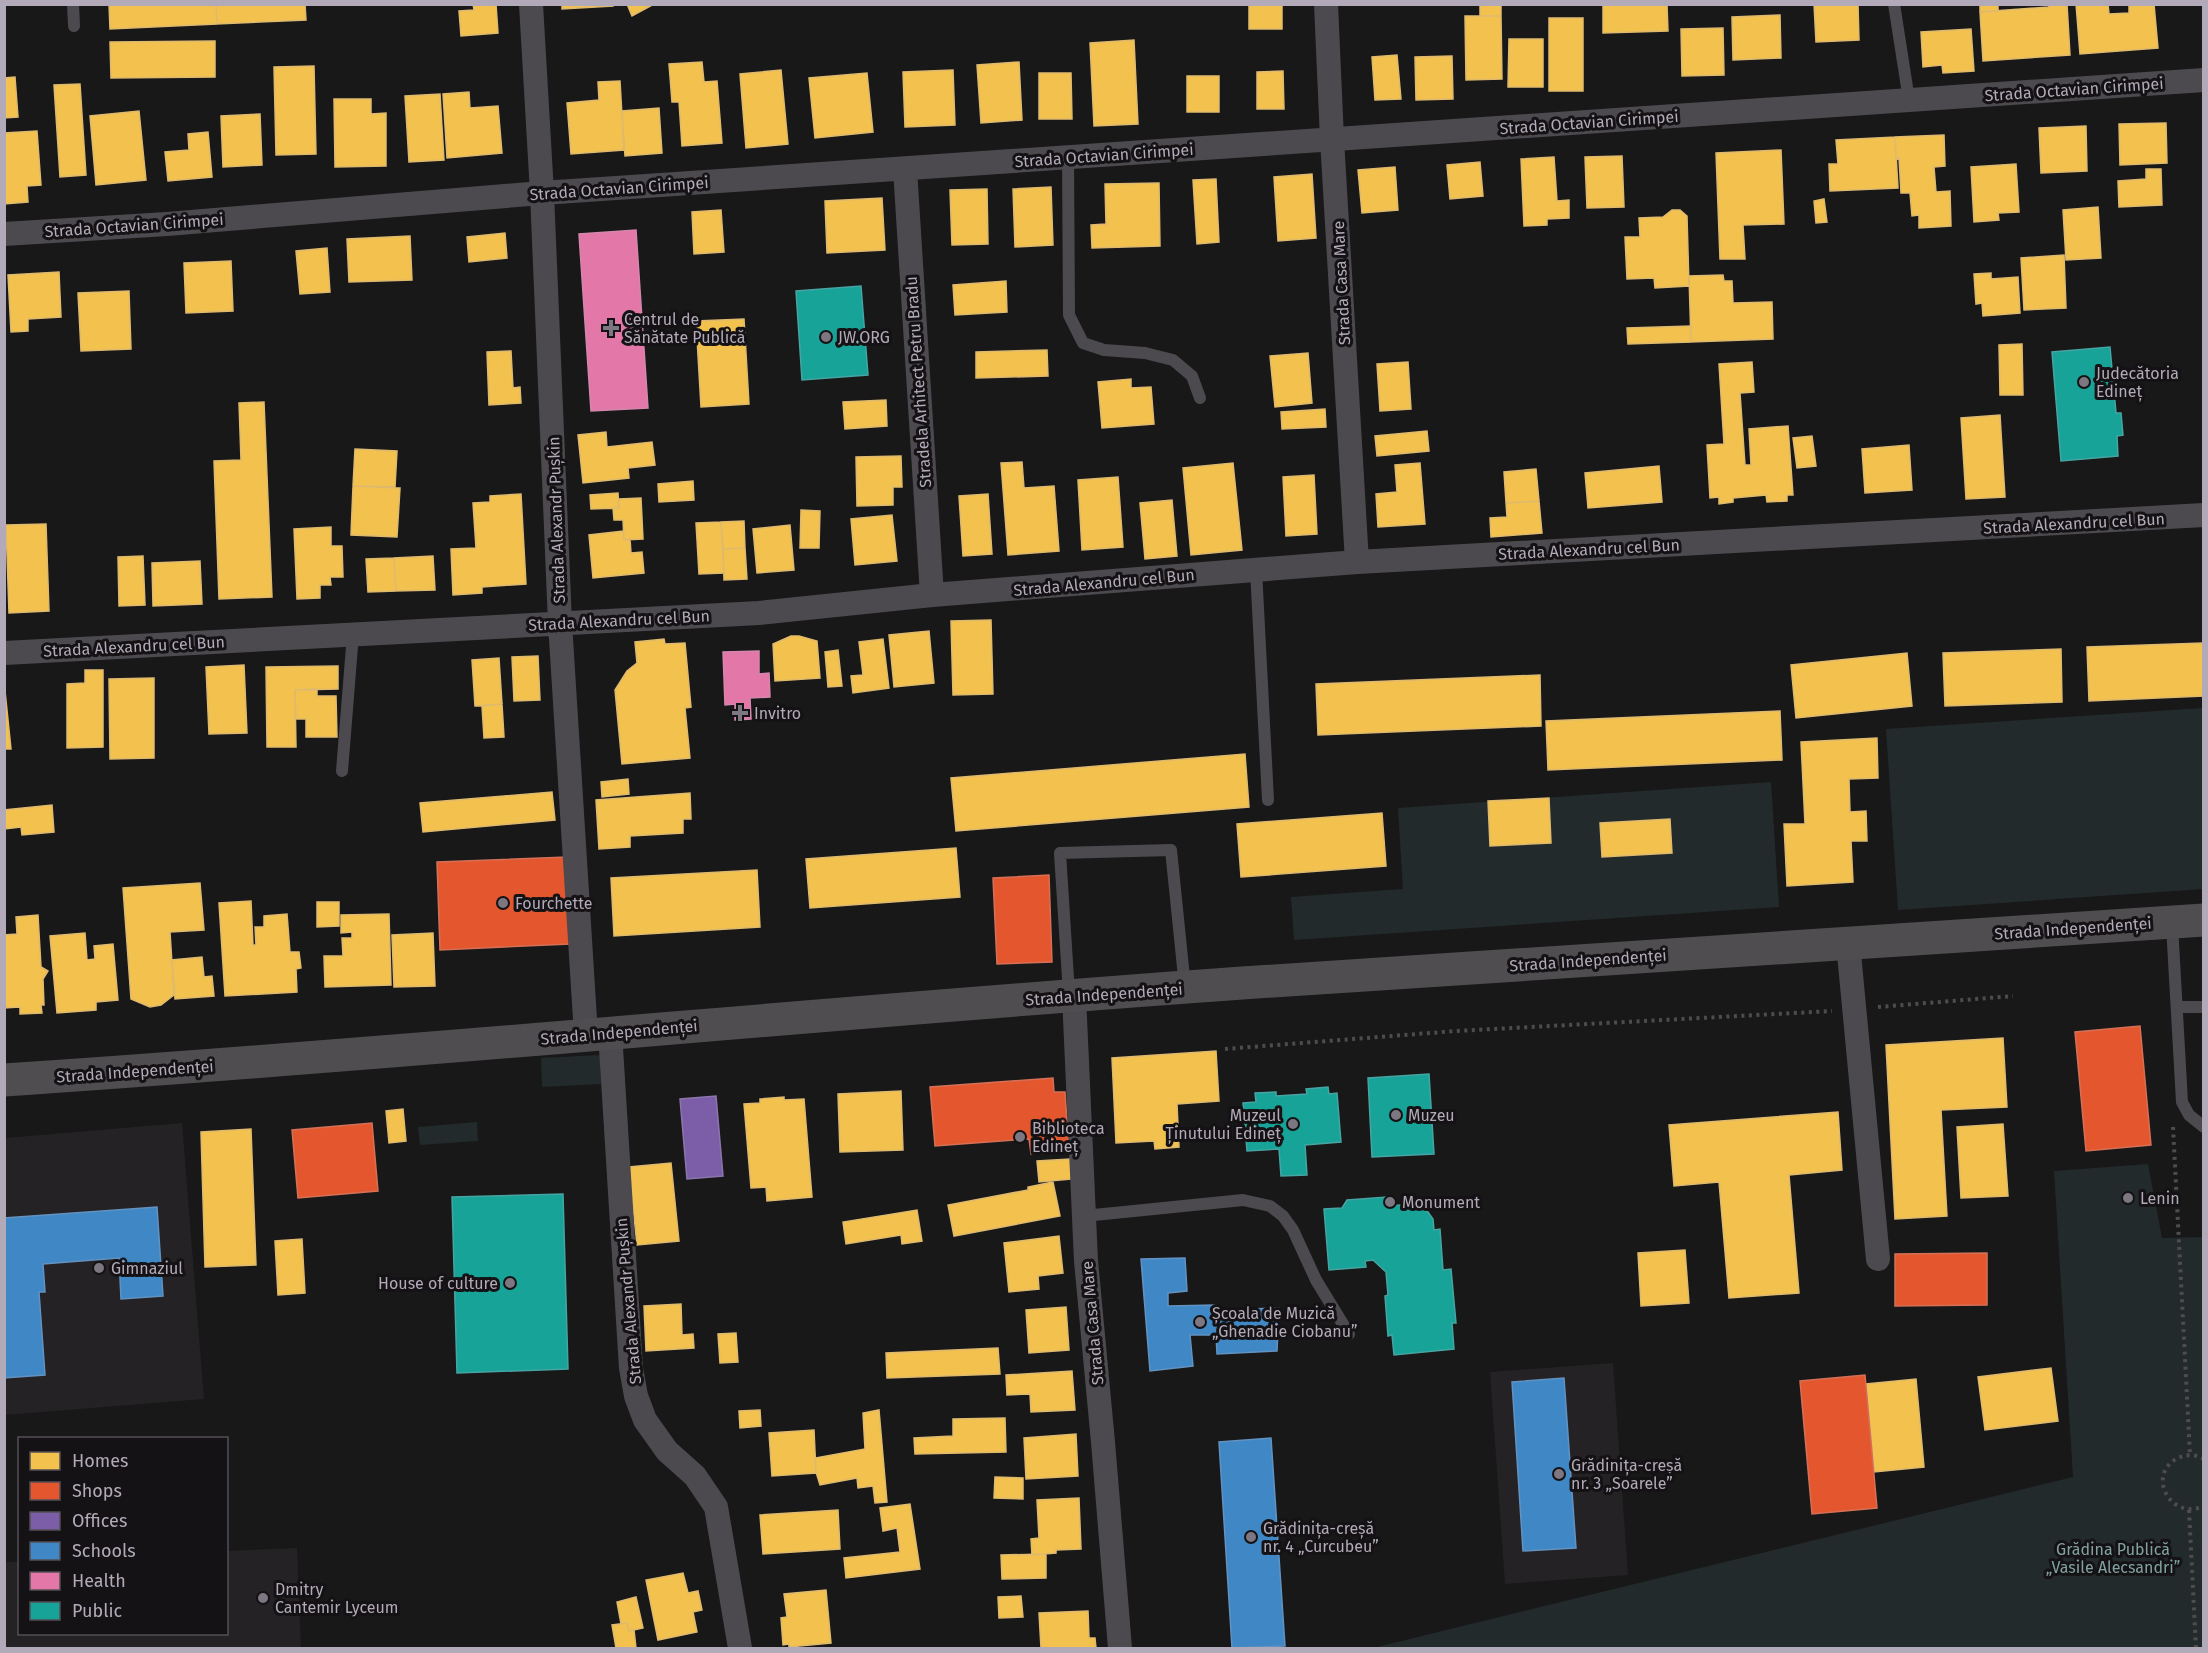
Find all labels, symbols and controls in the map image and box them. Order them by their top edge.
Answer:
street label: Strada Octavian Cirimpei [1984,74,2164,105]
street label: Strada Octavian Cirimpei [1499,107,1679,138]
street label: Strada Octavian Cirimpei [1014,140,1194,171]
street label: Strada Octavian Cirimpei [529,173,709,204]
street label: Strada Octavian Cirimpei [44,210,224,241]
street label: Strada Casa Mare [1329,220,1354,346]
street label: Stradela Arhitect Petru Bradu [902,276,935,488]
place label: Centrul de Sănătate Publică [624,310,745,347]
marker: Centrul de Sănătate Publică [602,319,620,337]
place label: JW.ORG [838,328,890,347]
marker: JW.ORG [819,330,833,344]
place label: Judecătoria Edineț [2096,364,2179,402]
marker: Judecătoria Edineț [2077,375,2091,389]
street label: Strada Alexandr Pușkin [544,436,570,604]
street label: Strada Alexandru cel Bun [1983,509,2165,538]
street label: Strada Alexandru cel Bun [1498,535,1680,564]
street label: Strada Alexandru cel Bun [1013,565,1196,600]
street label: Strada Alexandru cel Bun [528,606,710,635]
street label: Strada Alexandru cel Bun [43,632,225,661]
marker: Invitro [731,704,749,722]
place label: Invitro [754,704,801,723]
place label: Fourchette [515,894,592,913]
marker: Fourchette [496,896,510,910]
street label: Strada Independenței [1994,914,2152,944]
street label: Strada Independenței [1509,946,1667,976]
street label: Strada Independenței [1025,980,1183,1010]
street label: Strada Independenței [540,1016,699,1050]
street label: Strada Independenței [56,1057,214,1087]
place label: Muzeul Ținutului Edineț [1165,1106,1281,1144]
place label: Muzeu [1408,1106,1455,1125]
marker: Muzeu [1389,1108,1403,1122]
marker: Muzeul Ținutului Edineț [1286,1117,1300,1131]
place label: Biblioteca Edineț [1032,1119,1105,1157]
marker: Biblioteca Edineț [1013,1130,1027,1144]
place label: Lenin [2140,1189,2180,1208]
marker: Lenin [2121,1191,2135,1205]
place label: Monument [1402,1193,1480,1212]
marker: Monument [1383,1195,1397,1209]
street label: Strada Alexandr Pușkin [612,1217,646,1385]
place label: Gimnaziul [111,1259,183,1278]
street label: Strada Casa Mare [1078,1260,1107,1386]
marker: Gimnaziul [92,1261,106,1275]
place label: House of culture [378,1274,498,1293]
marker: House of culture [503,1276,517,1290]
place label: Școala de Muzică „Ghenadie Ciobanu” [1212,1304,1358,1341]
marker: Școala de Muzică „Ghenadie Ciobanu” [1193,1315,1207,1329]
legend [18,1437,228,1635]
text: Homes [72,1450,128,1472]
place label: Grădinița-creșă nr. 3 „Soarele” [1571,1456,1682,1493]
marker: Grădinița-creșă nr. 3 „Soarele” [1552,1467,1566,1481]
text: Shops [72,1480,122,1502]
text: Offices [72,1510,127,1532]
place label: Grădinița-creșă nr. 4 „Curcubeu” [1263,1519,1379,1556]
marker: Grădinița-creșă nr. 4 „Curcubeu” [1244,1530,1258,1544]
text: Schools [72,1540,136,1562]
park label: Grădina Publică „Vasile Alecsandri” [2046,1540,2180,1577]
text: Health [72,1570,126,1592]
place label: Dmitry Cantemir Lyceum [275,1580,399,1617]
marker: Dmitry Cantemir Lyceum [256,1591,270,1605]
text: Public [72,1600,122,1622]

